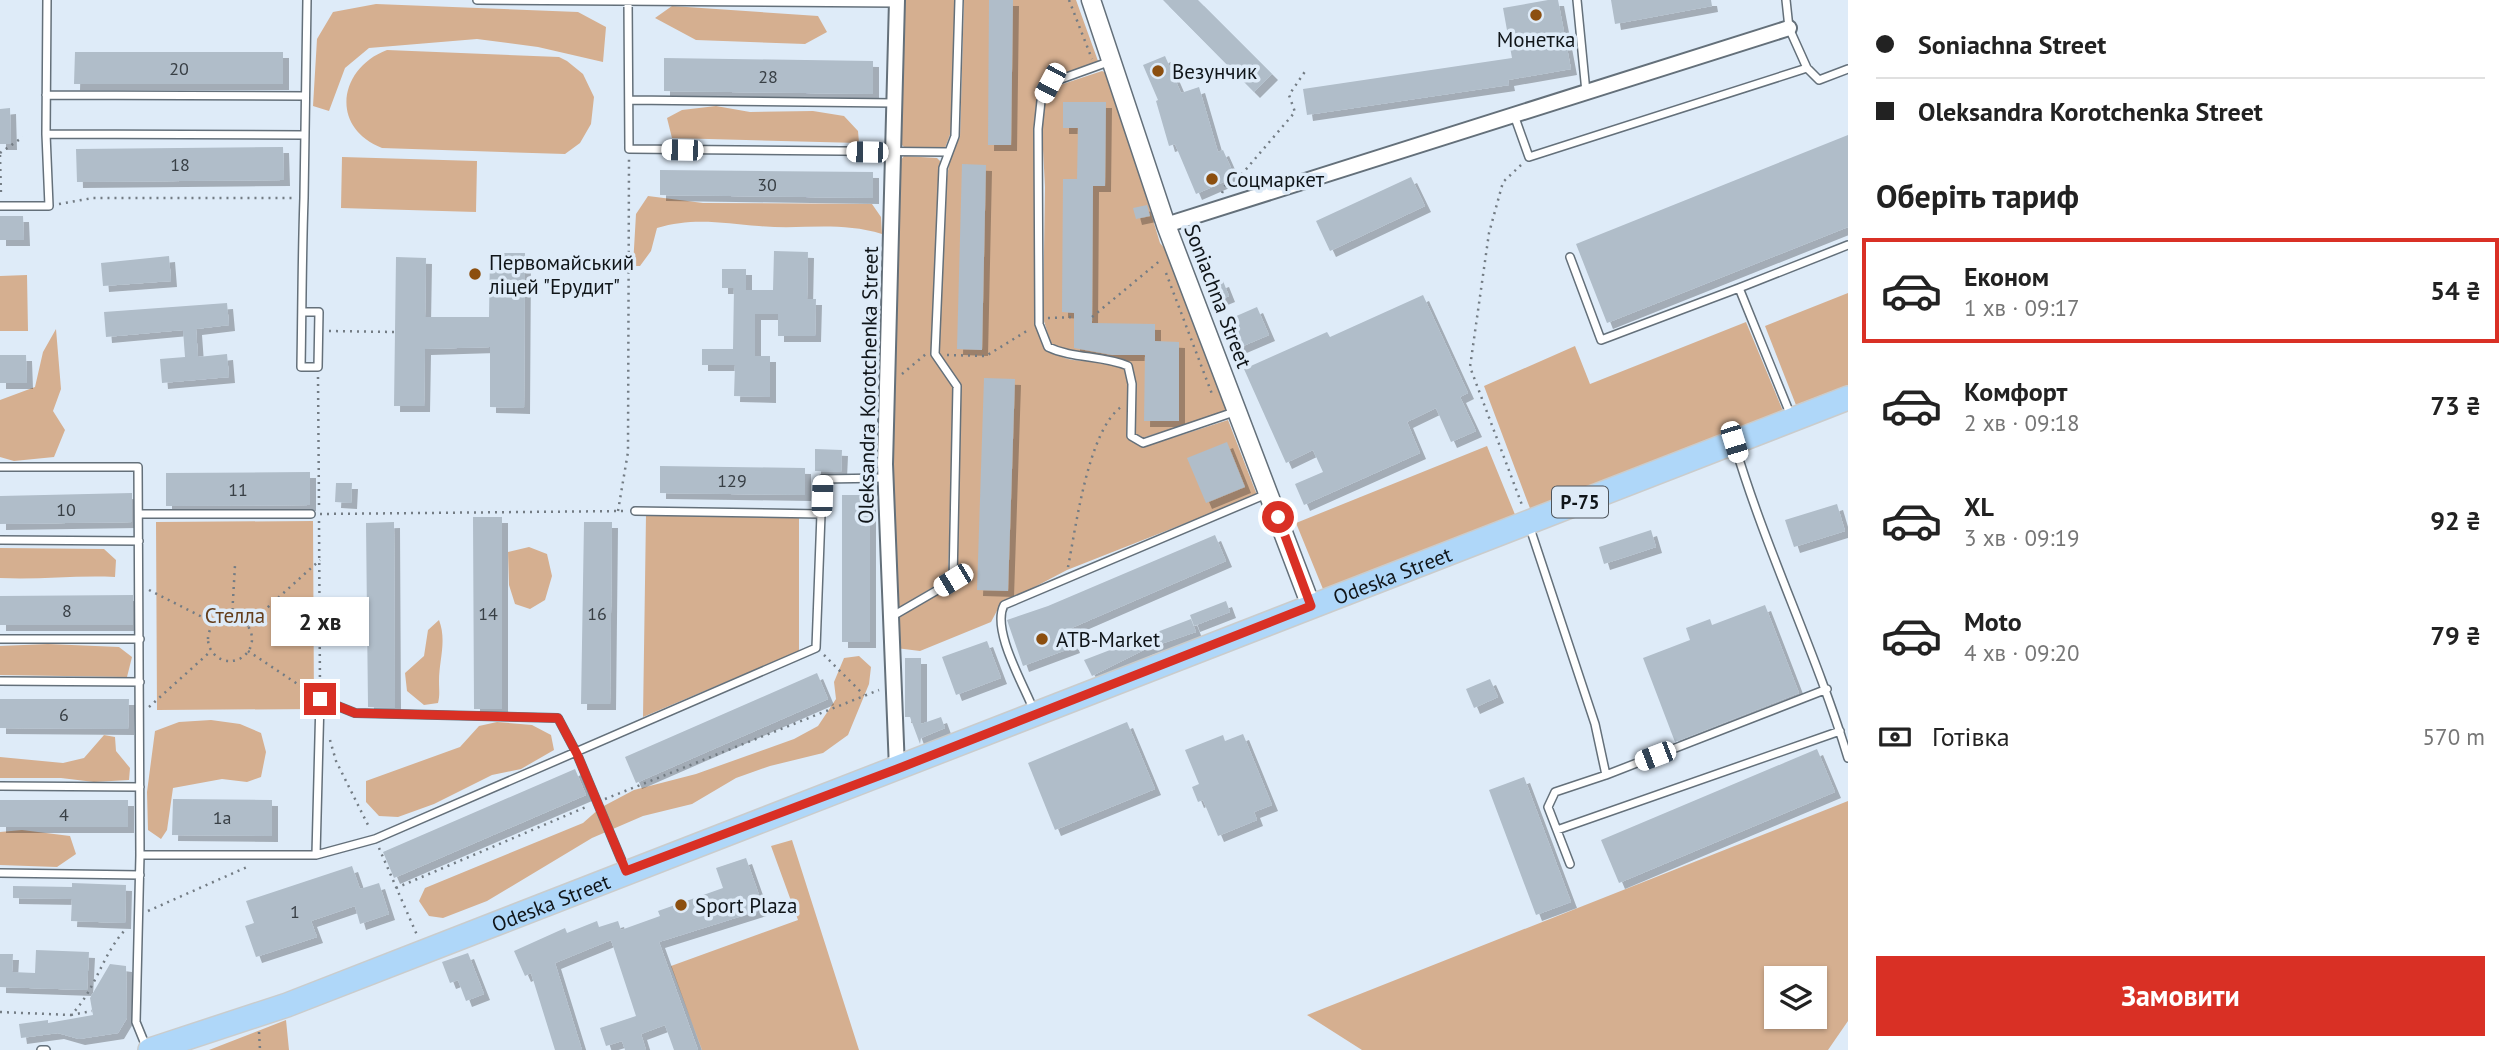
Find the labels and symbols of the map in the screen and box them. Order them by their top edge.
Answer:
marker: Монетка [1528,7,1544,23]
place label: Монетка [1497,26,1575,53]
house number: 20 [169,57,189,80]
place label: Везунчик [1172,58,1257,85]
car [1031,60,1070,106]
marker: Везунчик [1150,63,1166,79]
house number: 28 [758,65,778,88]
car [661,139,704,161]
car [846,141,889,163]
house number: 18 [170,153,190,176]
place label: Соцмаркет [1226,166,1325,193]
marker: Соцмаркет [1204,171,1220,187]
house number: 30 [757,173,777,196]
street label: Soniachna Street [1178,220,1258,372]
street label: Oleksandra Korotchenka Street [852,246,884,524]
place label: Первомайський ліцей "Ерудит" [488,249,634,300]
marker: Первомайський ліцей "Ерудит" [467,266,483,282]
car [1718,419,1751,465]
house number: 129 [717,469,747,492]
car [811,475,834,517]
house number: 11 [228,478,248,501]
road number: Р-75 [1552,486,1608,517]
house number: 10 [56,498,76,521]
route start [1262,501,1294,533]
street label: Odeska Street [1329,540,1455,610]
car [930,560,977,600]
callout: 2 хв [271,598,369,646]
house number: 8 [62,599,72,622]
park label: Стелла [205,602,265,629]
house number: 14 [478,602,498,625]
house number: 16 [587,602,607,625]
place label: ATB-Market [1056,626,1160,653]
marker: ATB-Market [1034,631,1050,647]
route end [304,683,336,715]
house number: 6 [59,703,69,726]
car [1632,739,1679,773]
house number: 4 [59,803,69,826]
house number: 1а [213,806,231,829]
street label: Odeska Street [487,867,614,938]
place label: Sport Plaza [695,892,797,919]
marker: Sport Plaza [673,897,689,913]
house number: 1 [290,900,300,923]

